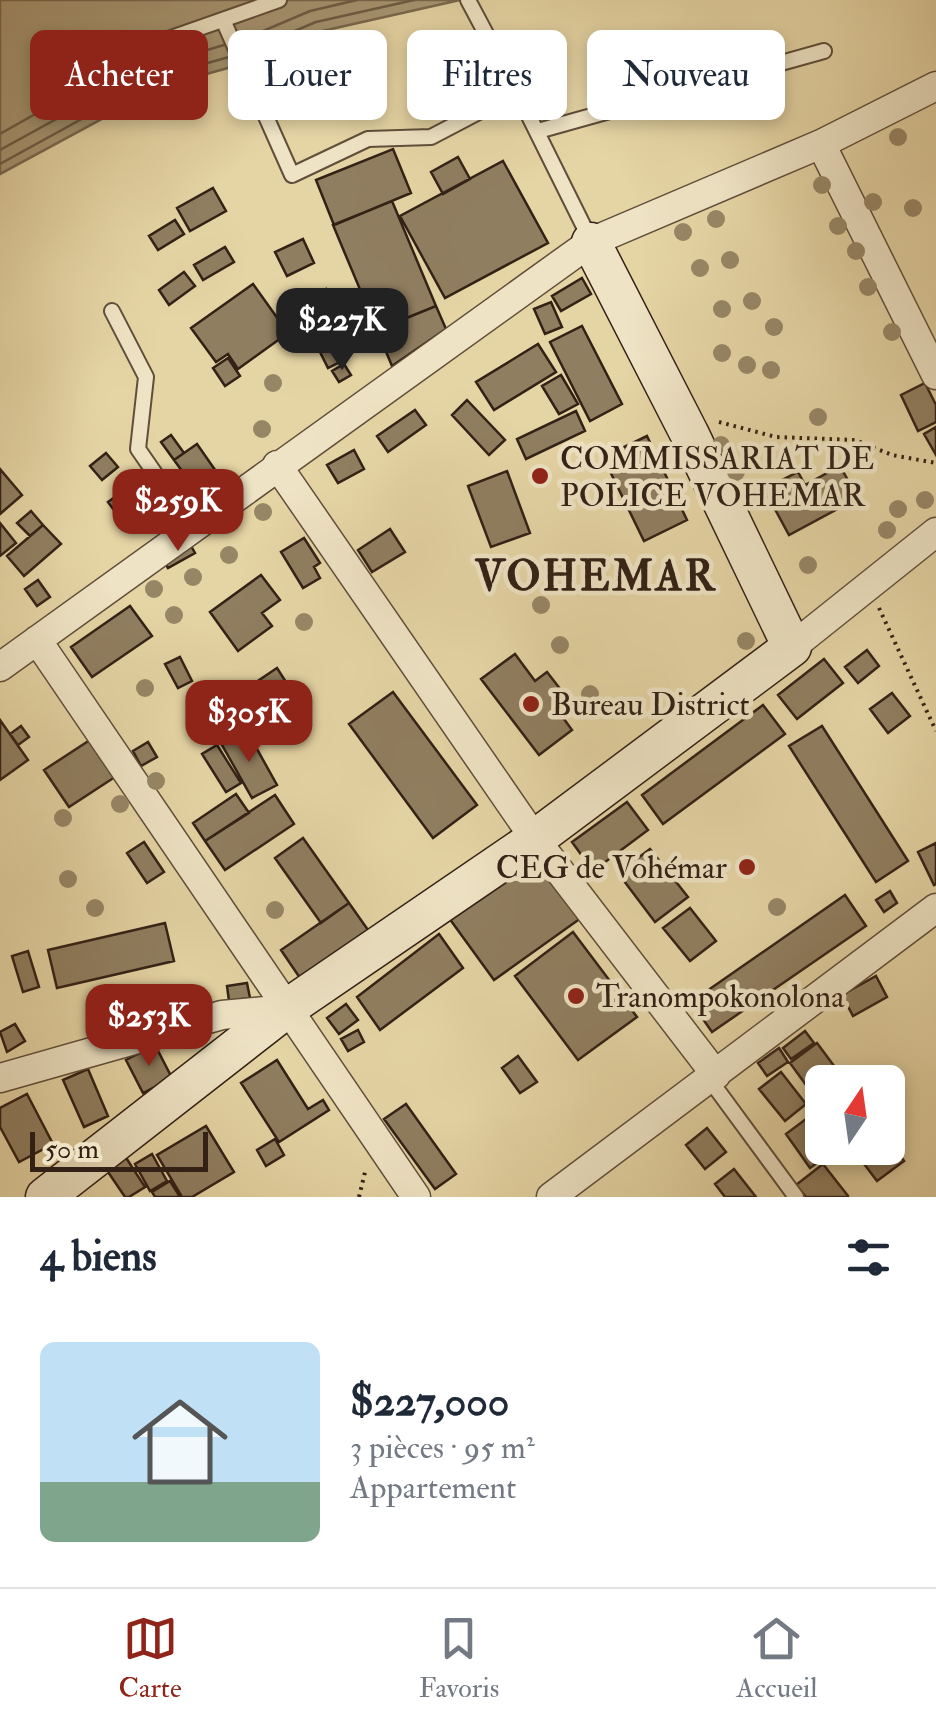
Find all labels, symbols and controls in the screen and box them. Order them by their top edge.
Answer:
chip: Acheter [30,30,208,120]
chip: Louer [228,30,387,120]
chip: Filtres [407,30,567,120]
chip: Nouveau [587,30,785,120]
pin: $227K [272,288,412,373]
text: $227K [298,300,386,340]
place label: COMMISSARIAT DE POLICE VOHEMAR [560,439,874,516]
marker: COMMISSARIAT DE POLICE VOHEMAR [529,465,551,487]
pin: $259K [108,469,248,554]
text: $259K [134,481,222,521]
district label: VOHEMAR [475,551,717,603]
pin: $305K [179,680,319,765]
place label: Bureau District [551,685,750,725]
text: $305K [207,692,291,732]
marker: Bureau District [520,693,542,715]
place label: CEG de Vohémar [496,848,727,888]
marker: CEG de Vohémar [736,856,758,878]
place label: Tranompokonolona [596,977,845,1017]
pin: $253K [79,984,219,1069]
marker: Tranompokonolona [565,985,587,1007]
text: $253K [108,996,190,1036]
north arrow [805,1065,905,1165]
map controls [805,1065,905,1165]
scale bar [30,1127,208,1172]
text: 50 m [45,1132,99,1167]
icon: filters [841,1230,896,1285]
text: 4 biens [40,1231,157,1283]
text: $227,000 [350,1376,509,1428]
icon: home [120,1382,240,1502]
text: 3 pièces · 95 m² [350,1428,535,1468]
text: Appartement [350,1468,516,1508]
tab: Carte [119,1611,182,1706]
tab: Favoris [419,1611,499,1706]
tab: Accueil [736,1611,817,1706]

